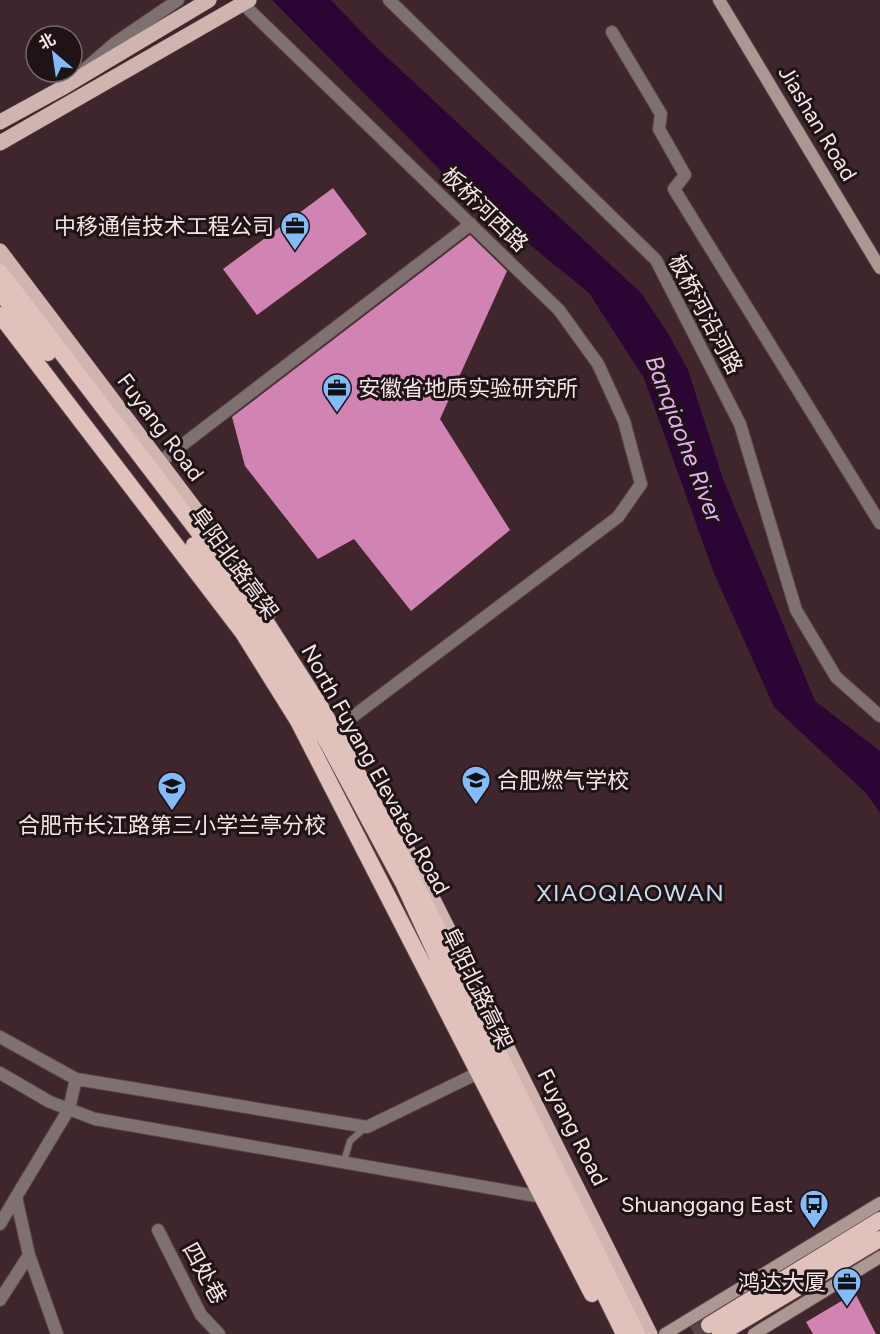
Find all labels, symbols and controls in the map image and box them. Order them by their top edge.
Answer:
north arrow [24,24,84,84]
text: 北 [35,29,59,54]
street label: Jiashan Road [773,61,863,186]
street label: 板桥河西路 [436,161,534,257]
office icon: 中移通信技术工程公司 [279,210,311,252]
place label: 中移通信技术工程公司 [54,213,274,240]
street label: 板桥河沿河路 [663,250,748,379]
water label: Banqiaohe River [639,351,730,527]
street label: Fuyang Road [111,368,210,486]
office icon: 安徽省地质实验研究所 [321,372,353,414]
place label: 安徽省地质实验研究所 [358,375,578,402]
street label: 阜阳北路高架 [185,502,284,625]
street label: North Fuyang Elevated Road [295,640,456,899]
school or university icon: 合肥燃气学校 [460,764,492,806]
place label: 合肥燃气学校 [497,767,629,794]
school or university icon: 合肥市长江路第三小学兰亭分校 [156,770,188,812]
place label: 合肥市长江路第三小学兰亭分校 [18,812,326,839]
district label: XIAOQIAOWAN [537,878,725,907]
street label: 阜阳北路高架 [436,923,519,1053]
street label: Fuyang Road [532,1064,614,1190]
bus stop icon: Shuanggang East [798,1188,830,1230]
place label: Shuanggang East [621,1191,793,1218]
street label: 四处巷 [177,1238,232,1309]
office icon: 鸿达大厦 [831,1266,863,1308]
place label: 鸿达大厦 [738,1269,826,1296]

